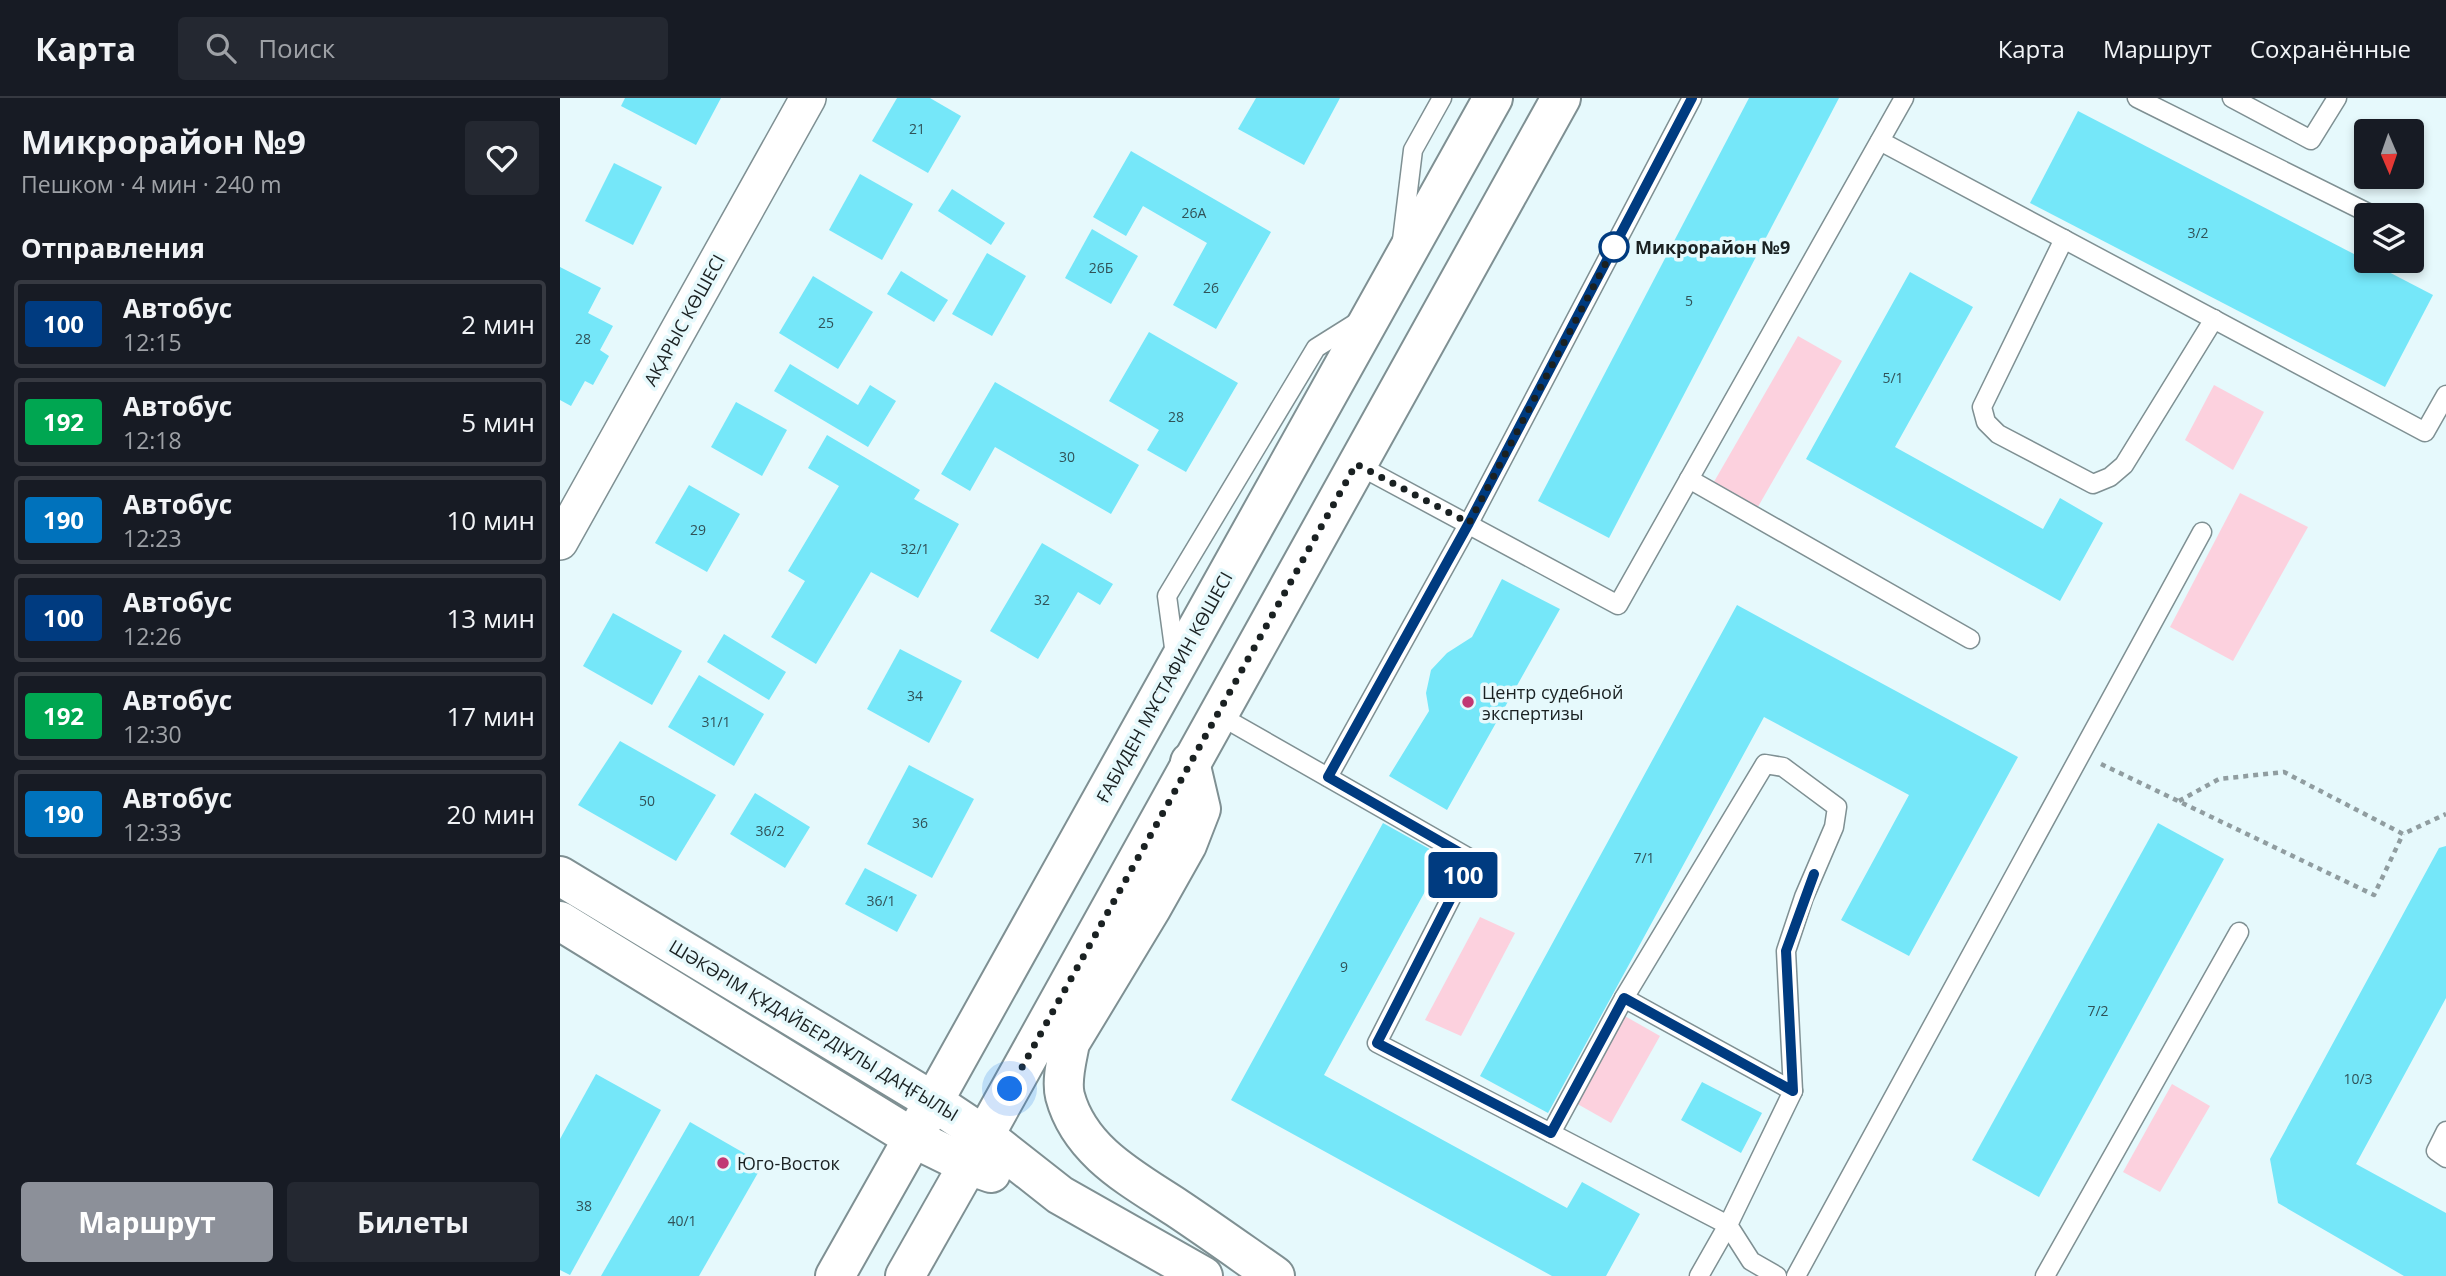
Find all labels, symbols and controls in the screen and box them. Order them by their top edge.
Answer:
search box [178,17,668,80]
text: Карта [35,26,136,71]
icon: search [202,29,240,67]
text: Поиск [258,30,335,66]
text: Карта [1998,32,2065,65]
text: Маршрут [2103,32,2212,65]
text: Сохранённые [2250,32,2411,65]
text: Микрорайон №9 [21,119,306,164]
house number: 21 [909,119,925,138]
north arrow [2354,119,2424,189]
map controls [2354,119,2424,273]
button: heart [465,121,539,195]
text: Пешком · 4 мин · 240 m [21,168,282,200]
house number: 26А [1182,203,1207,222]
button: layers [2354,203,2424,273]
house number: 3/2 [2187,223,2209,242]
text: Отправления [21,230,205,266]
marker: Микрорайон №9 [1599,232,1629,262]
place label: Микрорайон №9 [1635,235,1790,259]
street label: АҚАРЫС КӨШЕСІ [638,250,730,390]
house number: 26Б [1089,258,1113,277]
house number: 26 [1203,278,1219,297]
text: Автобус [123,290,232,326]
house number: 5 [1685,291,1693,310]
text: 2 мин [461,306,535,342]
text: 100 [43,307,84,340]
house number: 25 [818,313,834,332]
text: 12:15 [123,326,182,358]
house number: 28 [575,329,591,348]
house number: 5/1 [1882,368,1904,387]
text: Автобус [123,388,232,424]
text: 5 мин [461,404,535,440]
text: 192 [43,405,84,438]
house number: 28 [1168,407,1184,426]
text: 12:18 [123,424,182,456]
house number: 30 [1059,447,1075,466]
text: Автобус [123,486,232,522]
text: 10 мин [446,502,535,538]
text: 190 [43,503,84,536]
house number: 29 [690,520,706,539]
text: 12:23 [123,522,182,554]
house number: 32/1 [900,539,930,558]
street label: ҒАБИДЕН МҰСТАФИН КӨШЕСІ [1090,567,1238,807]
text: Автобус [123,584,232,620]
house number: 32 [1034,590,1050,609]
text: 13 мин [446,600,535,636]
text: 100 [43,601,84,634]
text: 12:26 [123,620,182,652]
place label: Центр судебной экспертизы [1482,680,1623,725]
text: Автобус [123,682,232,718]
house number: 34 [907,686,923,705]
marker: Центр судебной экспертизы [1460,694,1476,710]
text: 17 мин [446,698,535,734]
text: 192 [43,699,84,732]
house number: 31/1 [701,712,731,731]
text: 12:30 [123,718,182,750]
text: Автобус [123,780,232,816]
house number: 50 [639,791,655,810]
text: 20 мин [446,796,535,832]
text: 190 [43,797,84,830]
house number: 36 [912,813,928,832]
text: 12:33 [123,816,182,848]
house number: 36/2 [755,821,785,840]
house number: 7/1 [1633,848,1655,867]
line badge: 100 [1423,852,1503,898]
text: 100 [1442,858,1484,891]
house number: 36/1 [866,891,896,910]
street label: ШӘКӘРІМ ҚҰДАЙБЕРДІҰЛЫ ДАҢҒЫЛЫ [665,934,963,1126]
house number: 9 [1340,957,1348,976]
house number: 7/2 [2087,1001,2109,1020]
house number: 10/3 [2343,1069,2373,1088]
your location [992,1071,1027,1106]
place label: Юго-Восток [737,1151,841,1175]
marker: Юго-Восток [715,1155,731,1171]
button: Маршрут [21,1182,273,1262]
button: Билеты [287,1182,539,1262]
house number: 38 [576,1196,592,1215]
house number: 40/1 [667,1211,697,1230]

